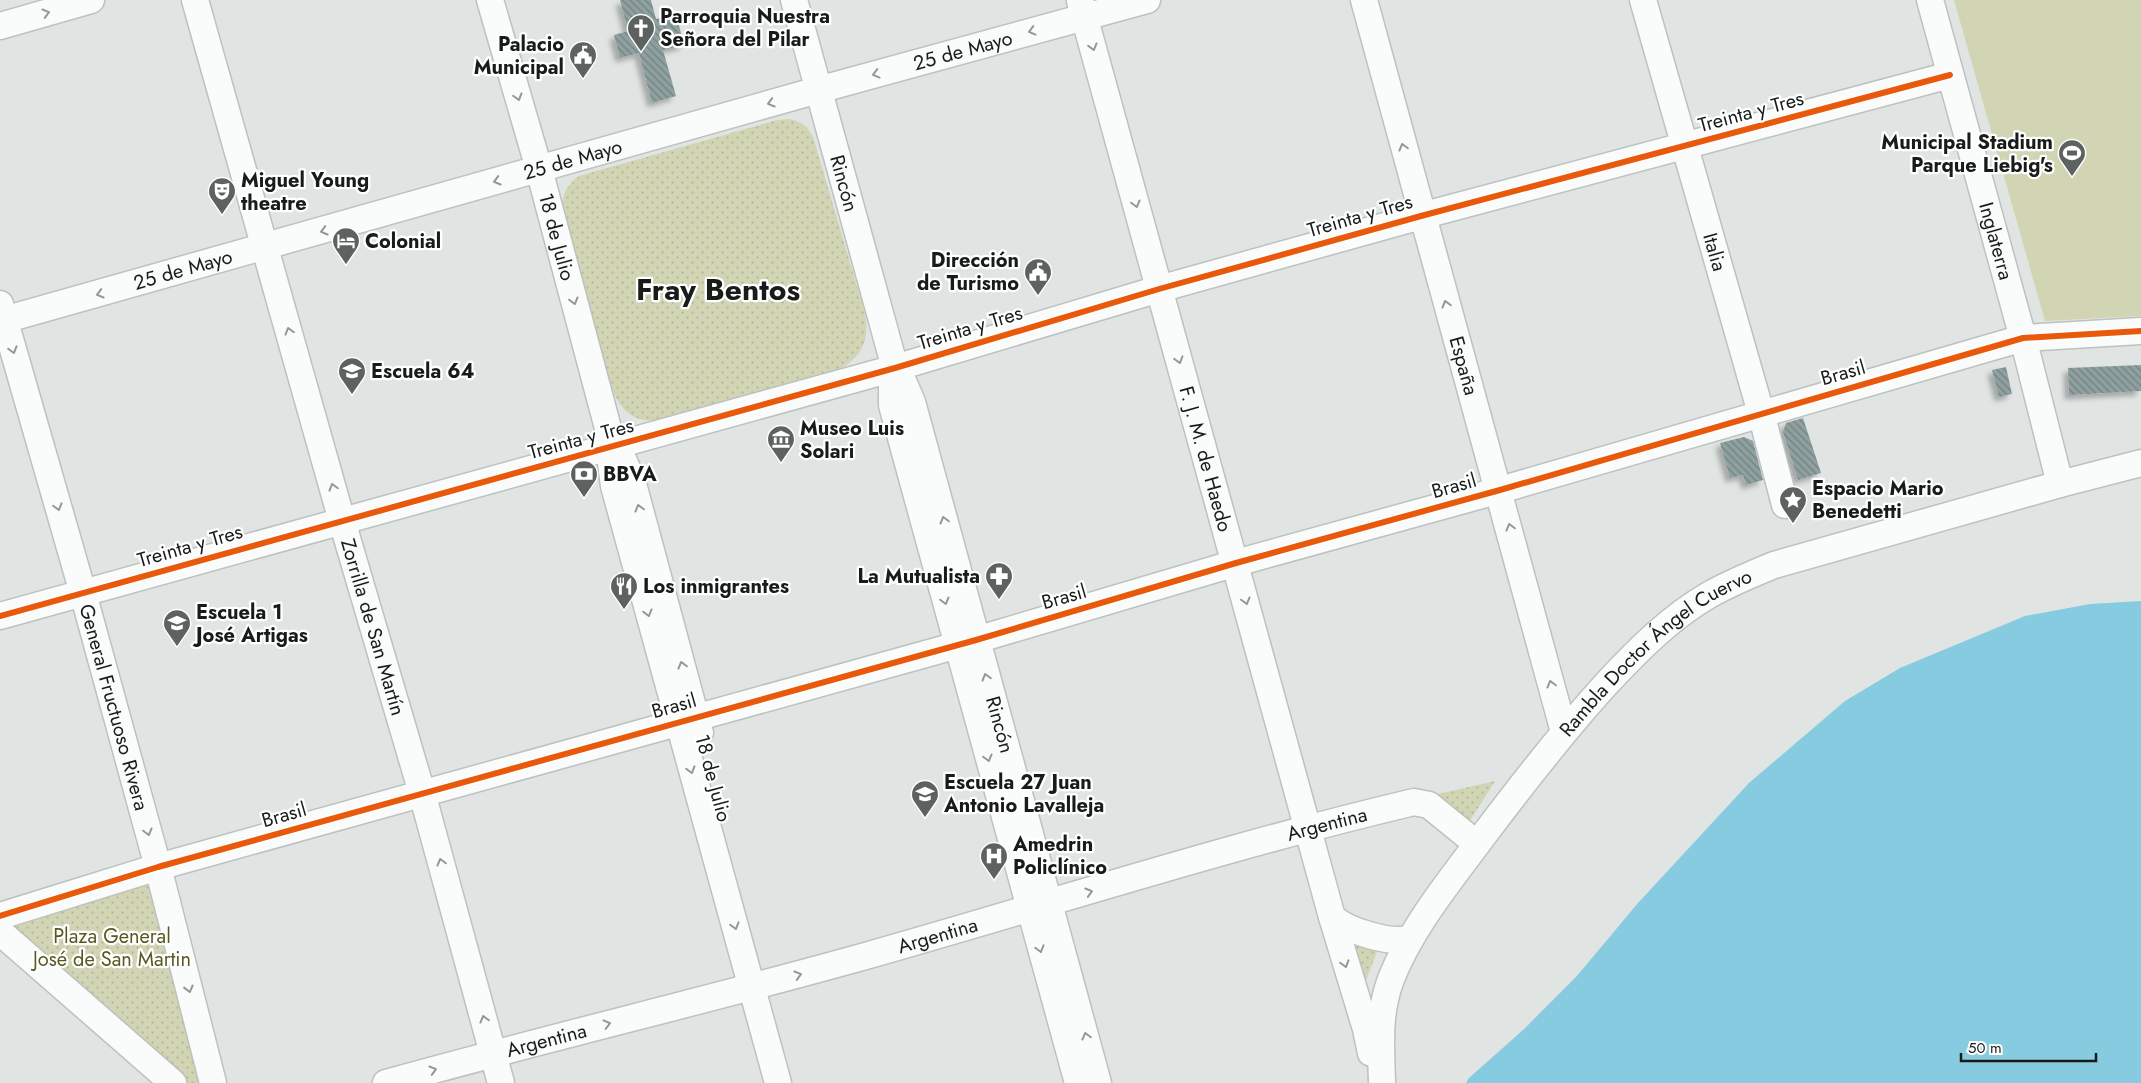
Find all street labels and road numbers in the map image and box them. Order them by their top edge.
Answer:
street label: 25 de Mayo [910,23,1016,78]
street label: Treinta y Tres [1695,84,1807,140]
street label: 25 de Mayo [520,132,625,187]
street label: Rincón [823,151,866,215]
street label: Treinta y Tres [1304,187,1416,245]
street label: 18 de Julio [531,190,583,284]
street label: Inglaterra [1972,199,2021,283]
street label: Italia [1696,229,1734,275]
street label: 25 de Mayo [130,242,236,297]
street label: Treinta y Tres [914,298,1026,358]
street label: España [1442,333,1486,398]
street label: Brasil [1817,353,1869,393]
street label: F. J. M. de Haedo [1172,383,1240,535]
street label: Treinta y Tres [525,411,637,467]
street label: Brasil [1428,466,1480,506]
street label: Treinta y Tres [134,517,246,575]
street label: Zorrilla de San Martín [333,535,413,719]
street label: Rambla Doctor Ángel Cuervo [1552,561,1756,743]
street label: Brasil [1038,577,1090,617]
street label: General Fructuoso Rivera [72,600,156,814]
street label: Brasil [648,686,700,726]
street label: Rincón [978,693,1022,756]
street label: 18 de Julio [687,731,739,825]
street label: Brasil [258,795,310,835]
street label: Argentina [1283,799,1370,848]
street label: Argentina [894,910,981,961]
street label: Argentina [503,1016,590,1064]

